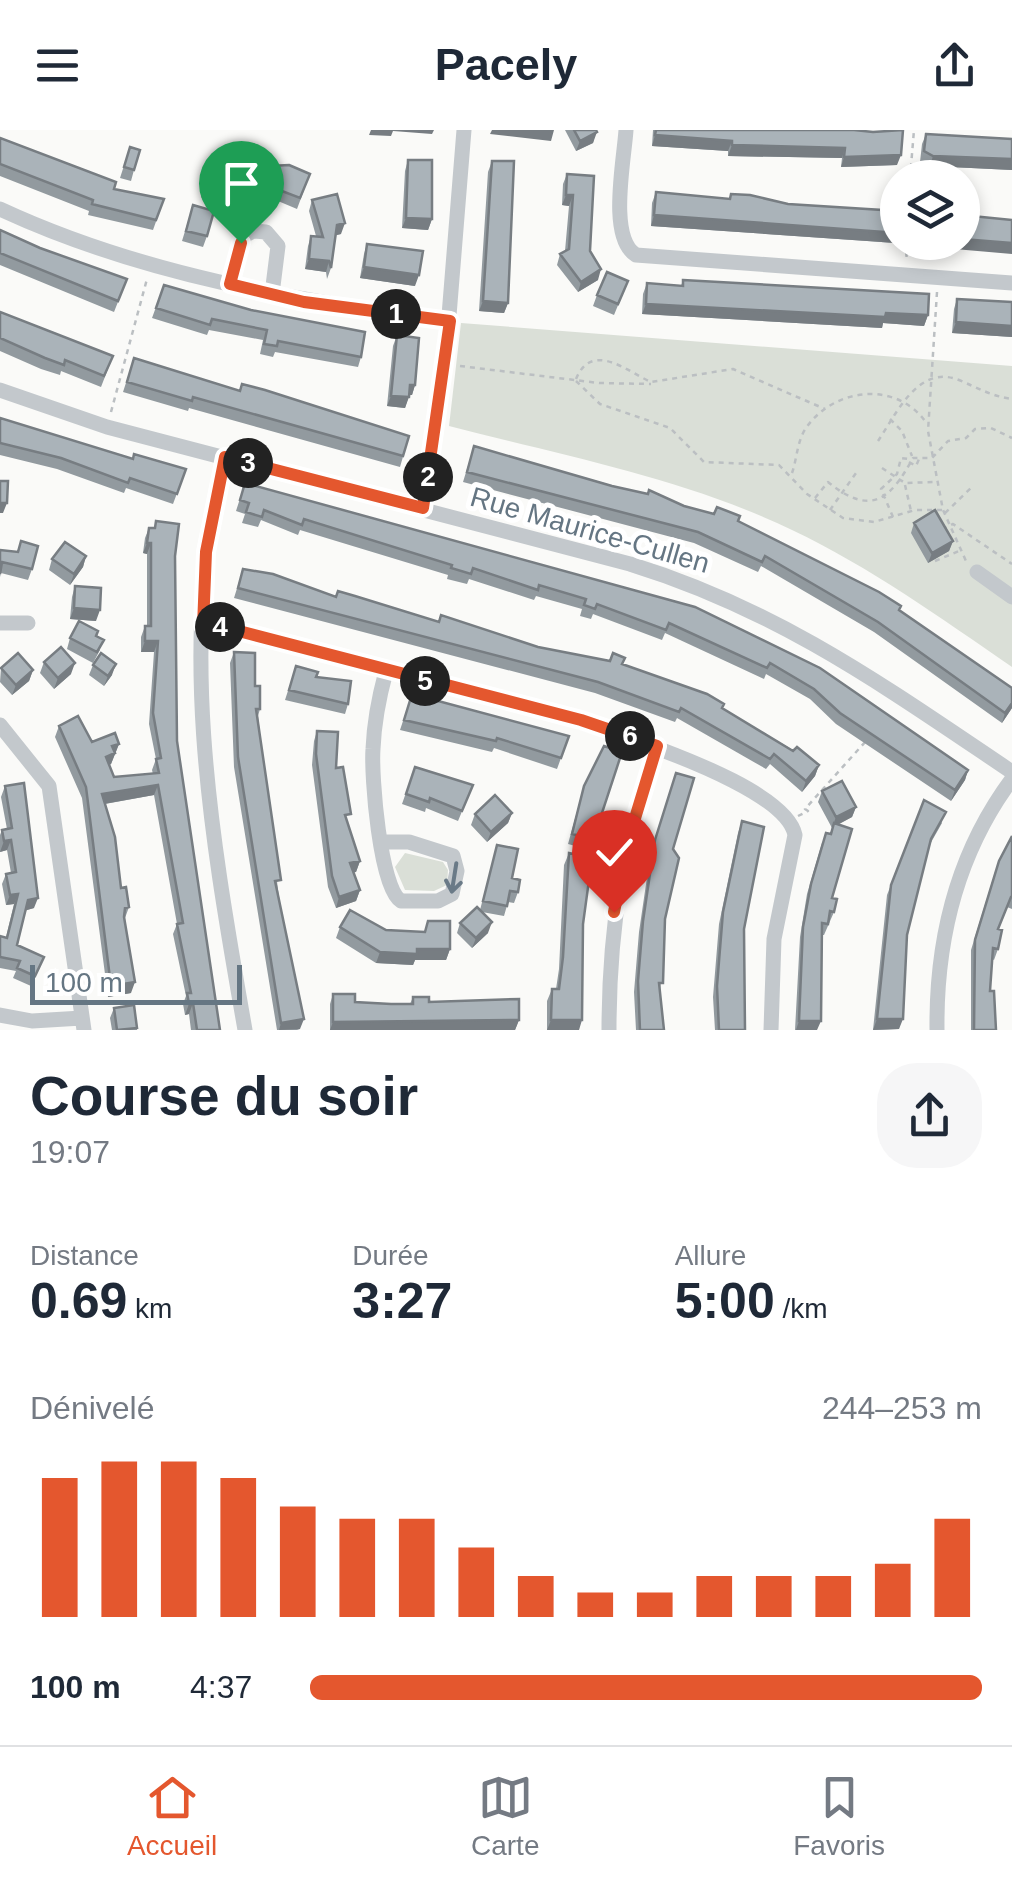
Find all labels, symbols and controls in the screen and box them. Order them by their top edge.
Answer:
icon: menu [30,38,85,93]
icon: share [927,38,982,93]
text: Pacely [435,39,577,90]
pin [199,141,284,244]
icon: arrive [214,156,269,211]
map controls [880,160,980,260]
button: layers [880,160,980,260]
pin: 1 [371,289,421,339]
text: 1 [388,298,404,329]
pin: 3 [223,438,273,488]
text: 3 [240,447,256,478]
pin: 2 [403,452,453,502]
text: 2 [420,461,436,492]
street label: Rue Maurice-Cullen [467,481,713,579]
pin: 4 [195,602,245,652]
text: 4 [212,611,228,642]
pin: 5 [400,656,450,706]
text: 5 [417,665,433,696]
pin: 6 [605,711,655,761]
text: 6 [622,720,638,751]
pin [572,810,657,913]
icon: check [587,825,642,880]
one-way arrow [444,862,462,894]
scale bar [30,960,242,1004]
text: 100 m [45,967,123,998]
button: share [877,1063,982,1168]
text: Course du soir [30,1065,418,1127]
text: 19:07 [30,1134,110,1170]
text: Distance [30,1240,139,1271]
text: Durée [352,1240,429,1271]
text: Allure [675,1240,746,1271]
text: 0.69 [30,1273,127,1329]
text: 3:27 [352,1273,452,1329]
text: 5:00 [675,1273,775,1329]
text: km [127,1293,172,1324]
text: /km [775,1293,828,1324]
text: Dénivelé [30,1390,155,1426]
text: 244–253 m [822,1390,982,1426]
text: 100 m [30,1669,121,1705]
text: 4:37 [190,1669,252,1705]
tab: Accueil [127,1770,217,1862]
tab: Carte [471,1770,539,1862]
tab: Favoris [793,1770,885,1862]

